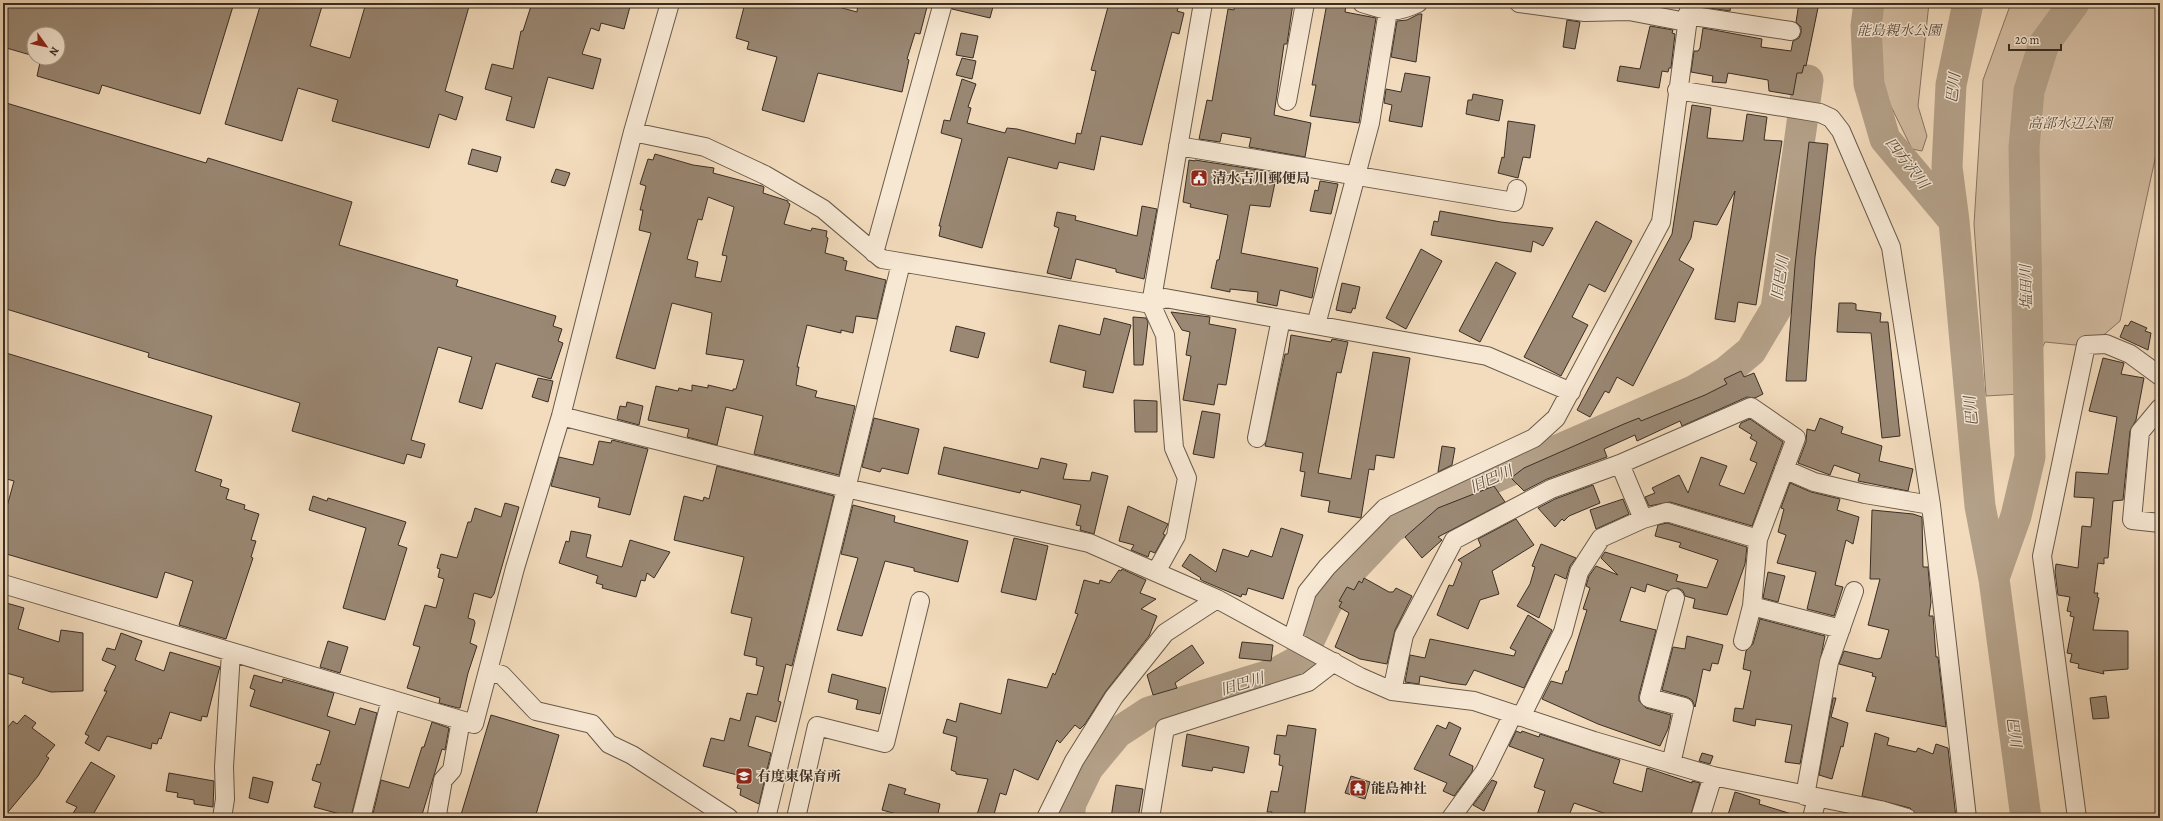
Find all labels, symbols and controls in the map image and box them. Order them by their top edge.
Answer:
park label: 能島親水公園 [1857,21,1943,40]
north arrow [26,26,66,66]
scale bar [2009,26,2061,52]
text: 20 m [2015,32,2039,48]
text: N [45,44,62,59]
water label: 巴川 [1941,70,1965,104]
park label: 高部水辺公園 [2028,114,2114,133]
water label: 四方沢川 [1881,133,1935,194]
public building icon: 清水吉川郵便局 [1189,168,1209,188]
place label: 清水吉川郵便局 [1212,169,1310,188]
water label: 旧巴川 [1767,252,1793,302]
water label: 塩田川 [2016,262,2036,310]
water label: 巴川 [1959,393,1983,427]
water label: 旧巴川 [1466,460,1517,497]
water label: 旧巴川 [1218,667,1268,700]
water label: 巴川 [2002,716,2026,750]
school or university icon: 有度東保育所 [734,766,754,786]
place label: 有度東保育所 [757,767,841,786]
temple icon: 能島神社 [1348,778,1368,798]
place label: 能島神社 [1371,779,1427,798]

